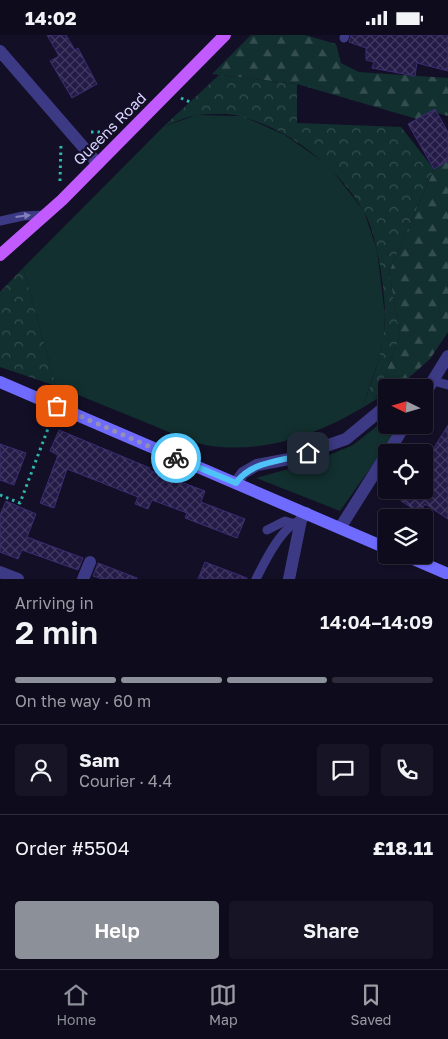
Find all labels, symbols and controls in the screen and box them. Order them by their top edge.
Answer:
text: 14:02 [25,6,77,29]
street label: Queens Road [69,88,149,168]
one-way arrow [15,212,31,220]
north arrow [378,379,432,434]
map controls [378,379,433,564]
pin [36,385,78,427]
icon: bag [43,392,71,420]
pin [287,432,329,474]
courier [151,433,201,483]
icon: home [294,439,322,467]
icon: bike [162,444,190,472]
button: locate [378,444,433,499]
button: layers [378,509,433,564]
text: Arriving in [15,593,94,613]
text: 14:04–14:09 [320,610,433,633]
text: 2 min [15,613,98,651]
text: On the way · 60 m [15,691,151,711]
button: person [15,744,67,796]
button: chat [317,744,369,796]
button: phone [381,744,433,796]
text: Sam [79,748,119,771]
text: Courier · 4.4 [79,771,172,791]
text: Order #5504 [15,836,129,859]
text: £18.11 [373,836,433,859]
button: Help [15,901,219,959]
button: Share [229,901,433,959]
tab: Home [56,981,96,1028]
tab: Map [209,981,238,1028]
tab: Saved [351,981,391,1028]

